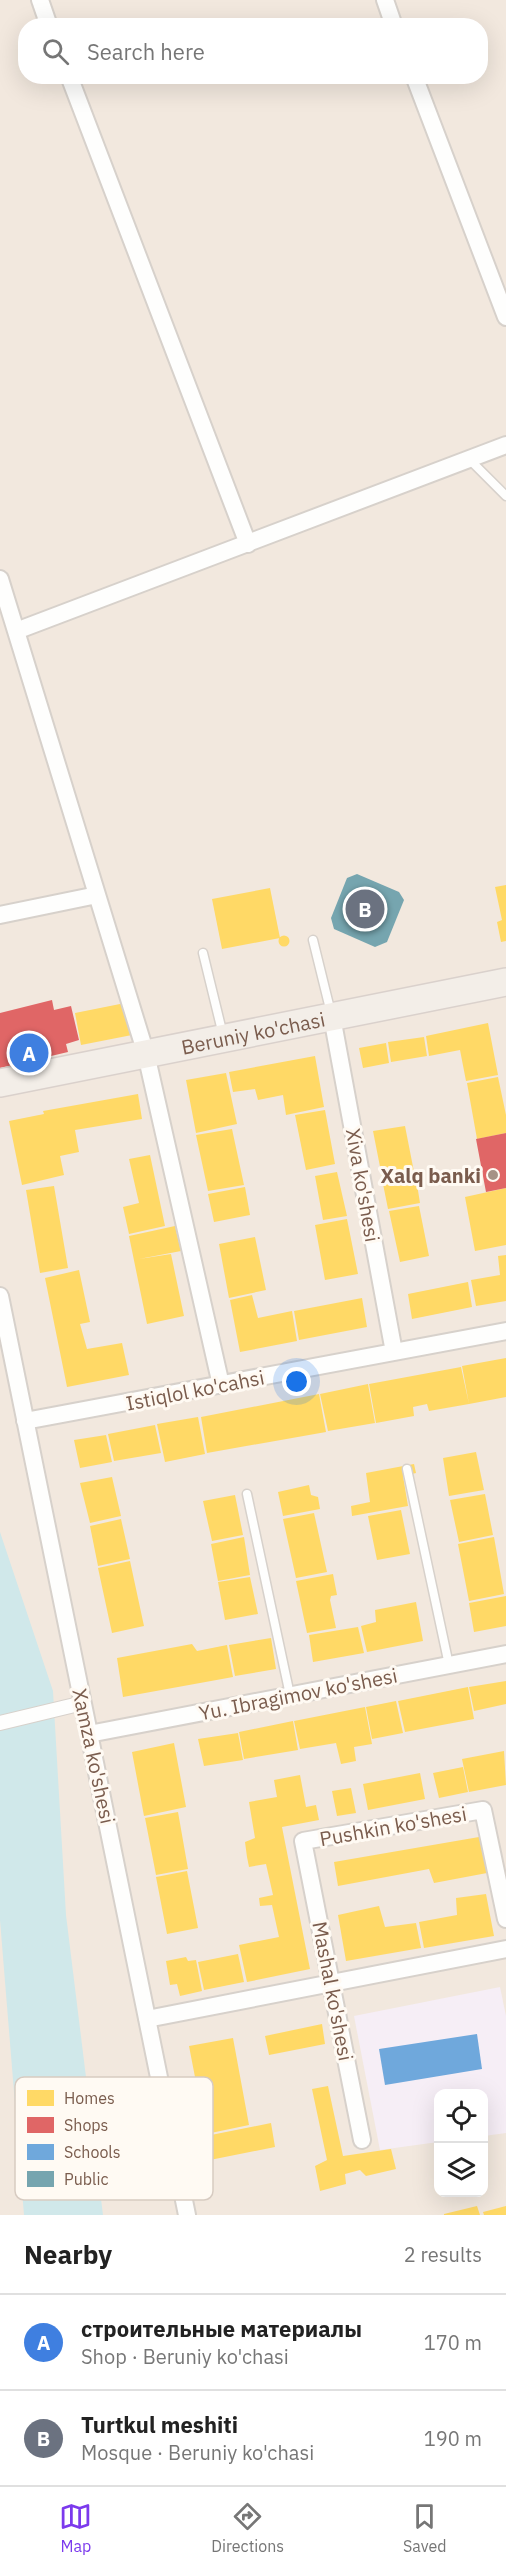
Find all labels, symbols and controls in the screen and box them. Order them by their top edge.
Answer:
search box [18,18,488,84]
icon: search [39,35,72,68]
text: Search here [87,37,205,66]
pin: B [346,886,385,932]
street label: Beruniy ko'chasi [179,1005,327,1060]
pin: A [9,1030,48,1076]
street label: Xiva ko'shesi [340,1126,386,1244]
place label: Xalq banki [381,1162,481,1189]
marker: Xalq banki [486,1168,500,1182]
street label: Istiqlol ko'cahsi [124,1363,266,1417]
your location [282,1367,311,1396]
street label: Yu. Ibragimov ko'shesi [196,1662,400,1726]
street label: Xamza ko'shesi [66,1686,122,1826]
street label: Pushkin ko'shesi [317,1800,469,1852]
street label: Mashal ko'shesi [306,1919,360,2063]
legend [15,2077,213,2200]
text: Homes [64,2088,115,2108]
map controls [434,2089,488,2197]
button: locate [434,2089,488,2143]
text: Shops [64,2115,108,2135]
text: Schools [64,2142,121,2162]
button: layers [434,2143,488,2197]
text: Public [64,2169,108,2189]
text: Nearby [24,2237,112,2271]
text: 2 results [404,2241,482,2268]
text: строительные материалы [81,2314,362,2343]
text: A [37,2329,50,2356]
text: 170 m [424,2329,482,2356]
text: Shop · Beruniy ko'chasi [81,2343,289,2370]
text: Turtkul meshiti [81,2410,238,2439]
text: B [37,2425,50,2452]
text: 190 m [424,2425,482,2452]
text: Mosque · Beruniy ko'chasi [81,2439,314,2466]
tab: Map [59,2500,92,2556]
tab: Directions [211,2500,284,2556]
tab: Saved [403,2500,447,2556]

